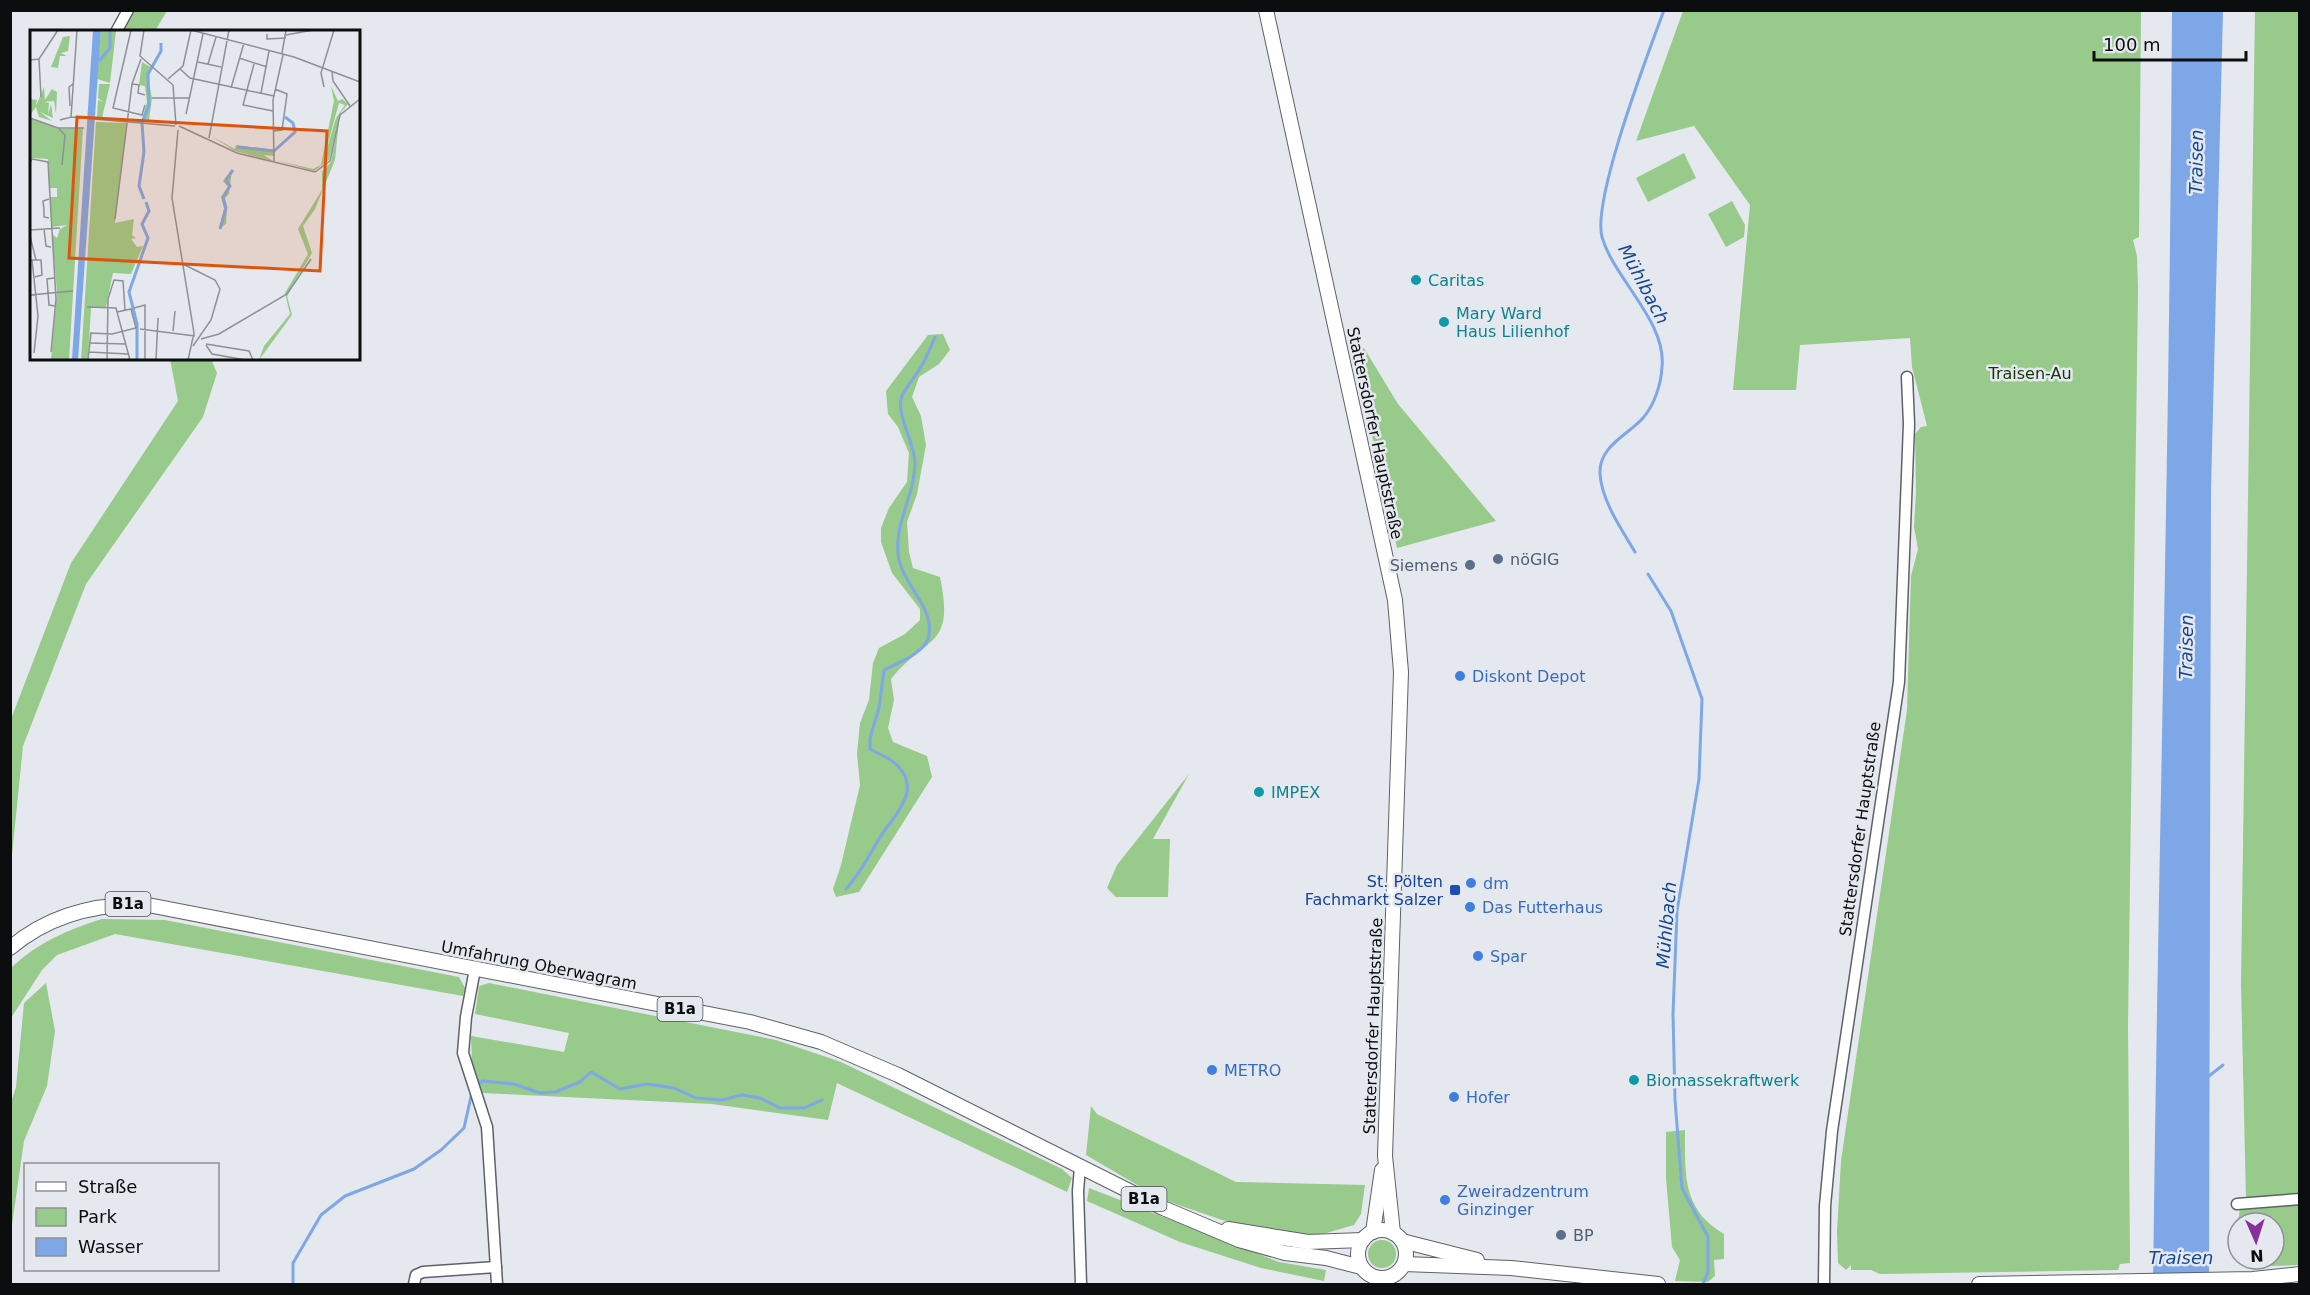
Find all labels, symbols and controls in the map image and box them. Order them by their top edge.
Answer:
scale bar [2094,24,2246,62]
inset map [30,30,360,360]
text: 100 m [2103,34,2161,55]
water label: Traisen [2185,129,2207,195]
water label: Mühlbach [1614,241,1674,327]
place label: Caritas [1428,271,1484,290]
marker: Caritas [1409,273,1423,287]
place label: Mary Ward Haus Lilienhof [1456,304,1570,341]
marker: Mary Ward Haus Lilienhof [1437,315,1451,329]
street label: Stattersdorfer Hauptstraße [1343,325,1407,541]
park label: Traisen-Au [1987,364,2072,383]
place label: nöGIG [1510,550,1559,569]
marker: nöGIG [1491,552,1505,566]
place label: Siemens [1390,556,1458,575]
marker: Siemens [1463,558,1477,572]
water label: Traisen [2175,614,2197,680]
place label: Diskont Depot [1472,667,1585,686]
marker: Diskont Depot [1453,669,1467,683]
street label: Stattersdorfer Hauptstraße [1836,720,1884,938]
place label: IMPEX [1271,783,1320,802]
marker: IMPEX [1252,785,1266,799]
place label: St. Pölten Fachmarkt Salzer [1305,872,1443,909]
place label: dm [1483,874,1509,893]
marker: dm [1464,876,1478,890]
water label: Mühlbach [1652,881,1680,969]
marker: St. Pölten Fachmarkt Salzer [1448,883,1462,897]
road number: B1a [106,892,150,916]
place label: Das Futterhaus [1482,898,1603,917]
marker: Das Futterhaus [1463,900,1477,914]
street label: Stattersdorfer Hauptstraße [1360,917,1386,1135]
street label: Umfahrung Oberwagram [439,937,639,993]
place label: Spar [1490,947,1527,966]
marker: Spar [1471,949,1485,963]
road number: B1a [658,997,702,1021]
place label: METRO [1224,1061,1281,1080]
marker: METRO [1205,1063,1219,1077]
place label: Biomassekraftwerk [1646,1071,1800,1090]
marker: Biomassekraftwerk [1627,1073,1641,1087]
place label: Hofer [1466,1088,1510,1107]
marker: Hofer [1447,1090,1461,1104]
legend [24,1163,219,1271]
text: Straße [78,1176,137,1197]
place label: Zweiradzentrum Ginzinger [1457,1182,1589,1219]
road number: B1a [1122,1187,1166,1211]
marker: Zweiradzentrum Ginzinger [1438,1193,1452,1207]
text: Park [78,1206,117,1227]
north arrow [2226,1211,2286,1271]
place label: BP [1573,1226,1594,1245]
marker: BP [1554,1228,1568,1242]
text: Wasser [78,1236,144,1257]
text: N [2250,1246,2264,1265]
water label: Traisen [2149,1247,2213,1268]

